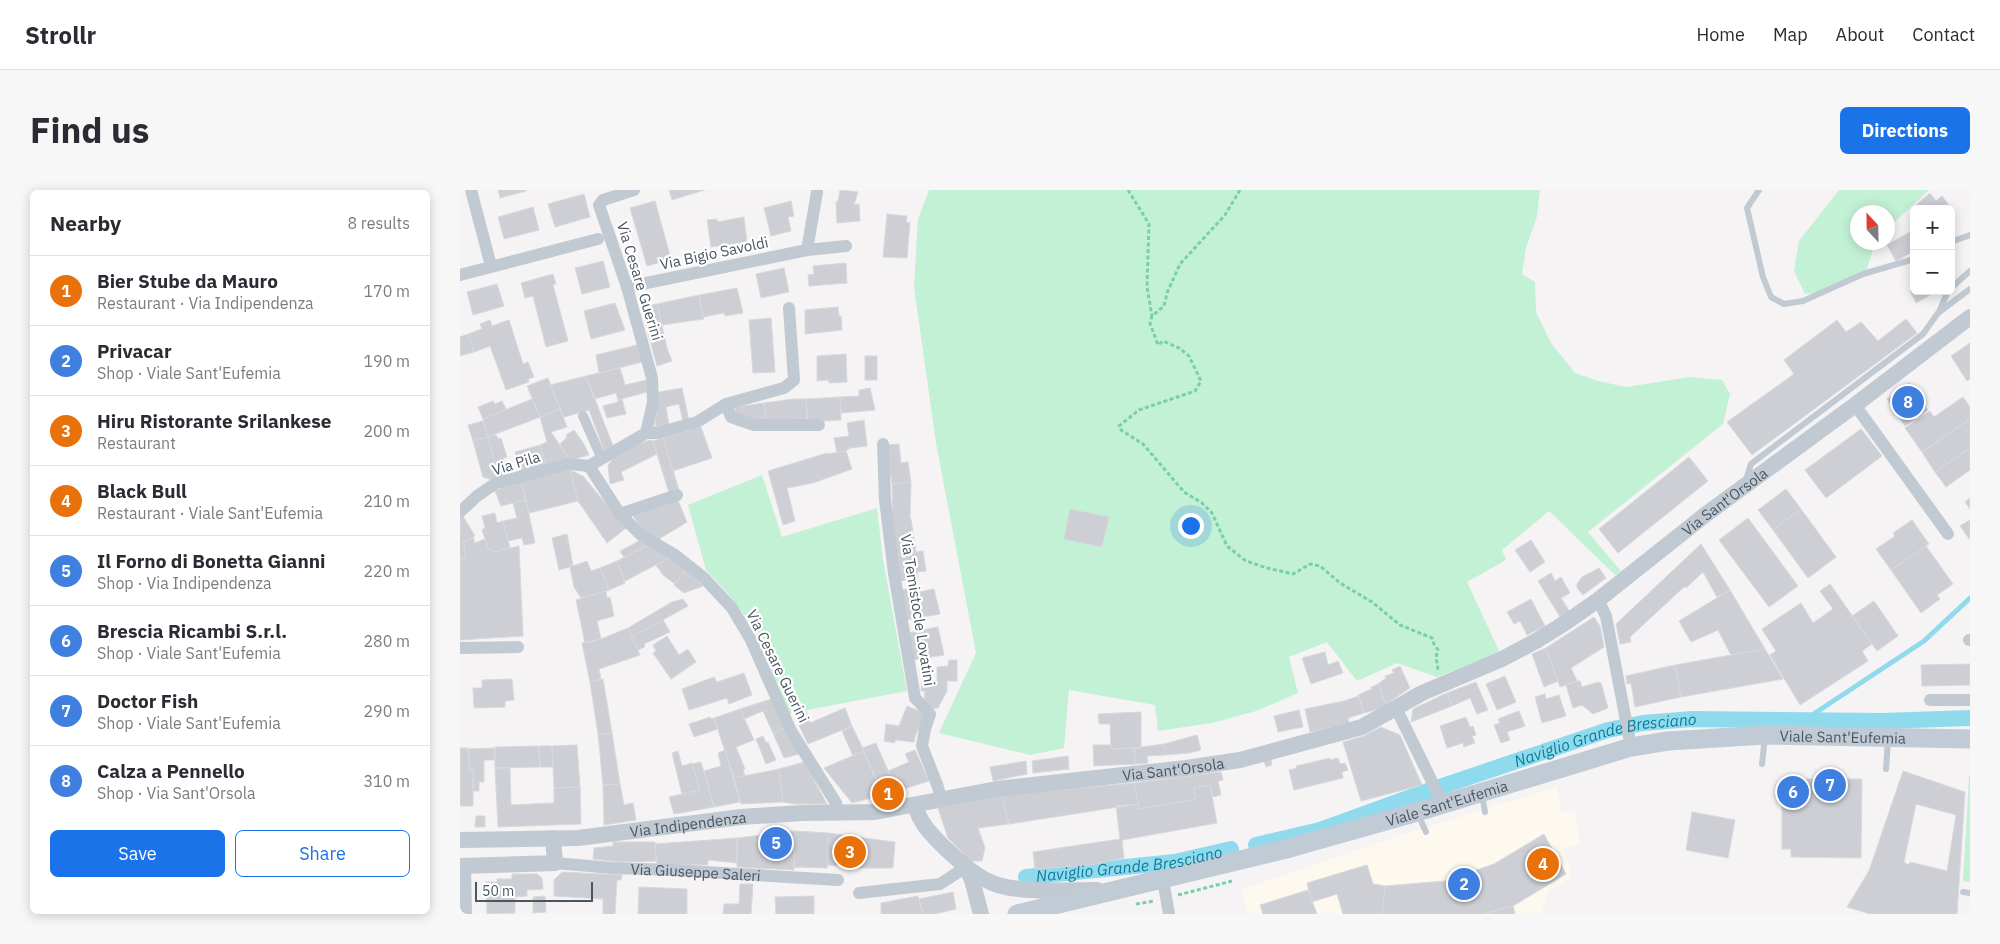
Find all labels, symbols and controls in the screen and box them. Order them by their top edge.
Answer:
text: Strollr [25,19,96,51]
text: Home [1697,23,1745,46]
text: Map [1773,23,1808,46]
text: About [1836,23,1884,46]
text: Contact [1912,23,1975,46]
text: Find us [30,107,149,153]
button: Directions [1840,107,1970,154]
north arrow [1850,205,1895,250]
map controls [1910,205,1955,295]
button: + [1910,205,1955,250]
text: Nearby [50,209,121,237]
text: 8 results [347,213,410,233]
street label: Via Cesare Guerini [613,219,667,343]
street label: Via Bigio Savoldi [658,232,770,274]
button: − [1910,250,1955,295]
text: Bier Stube da Mauro [97,269,278,293]
text: 1 [61,281,71,301]
text: 170 m [363,281,410,301]
text: Restaurant · Via Indipendenza [97,293,314,313]
text: Privacar [97,339,172,363]
text: 2 [61,351,71,371]
text: 190 m [363,351,410,371]
text: Shop · Viale Sant'Eufemia [97,363,281,383]
pin: 8 [1892,383,1924,421]
text: Hiru Ristorante Srilankese [97,409,331,433]
text: 3 [61,421,71,441]
text: 200 m [363,421,410,441]
text: Restaurant [97,433,176,453]
street label: Via Pila [490,447,542,479]
street label: Via Sant'Orsola [1678,463,1771,539]
text: Black Bull [97,479,187,503]
text: 4 [61,491,71,511]
text: 210 m [363,491,410,511]
text: Restaurant · Viale Sant'Eufemia [97,503,323,523]
your location [1178,513,1204,539]
street label: Via Temistocle Lovatini [897,533,939,687]
text: Il Forno di Bonetta Gianni [97,549,325,573]
text: 5 [61,561,71,581]
text: 220 m [363,561,410,581]
text: Shop · Via Indipendenza [97,573,272,593]
street label: Via Cesare Guerini [742,606,814,726]
text: Brescia Ricambi S.r.l. [97,619,287,643]
text: 6 [61,631,71,651]
text: 280 m [363,631,410,651]
text: Shop · Viale Sant'Eufemia [97,643,281,663]
text: Doctor Fish [97,689,198,713]
text: 7 [61,701,71,721]
text: 290 m [363,701,410,721]
water label: Naviglio Grande Bresciano [1511,709,1697,771]
text: Shop · Viale Sant'Eufemia [97,713,281,733]
street label: Viale Sant'Eufemia [1780,726,1906,747]
street label: Via Sant'Orsola [1121,753,1225,785]
text: Calza a Pennello [97,759,245,783]
pin: 7 [1814,766,1846,804]
text: 8 [61,771,71,791]
text: 310 m [363,771,410,791]
pin: 6 [1777,773,1809,811]
pin: 1 [872,775,904,813]
street label: Viale Sant'Eufemia [1384,776,1510,830]
text: Shop · Via Sant'Orsola [97,783,256,803]
street label: Via Indipendenza [629,807,747,841]
pin: 5 [760,824,792,862]
button: Save [50,830,225,877]
button: Share [235,830,410,877]
pin: 3 [834,833,866,871]
water label: Naviglio Grande Bresciano [1035,841,1224,886]
pin: 4 [1527,845,1559,883]
street label: Via Giuseppe Saleri [630,859,761,885]
pin: 2 [1448,865,1480,903]
scale bar [475,879,592,902]
text: 50 m [482,882,514,900]

